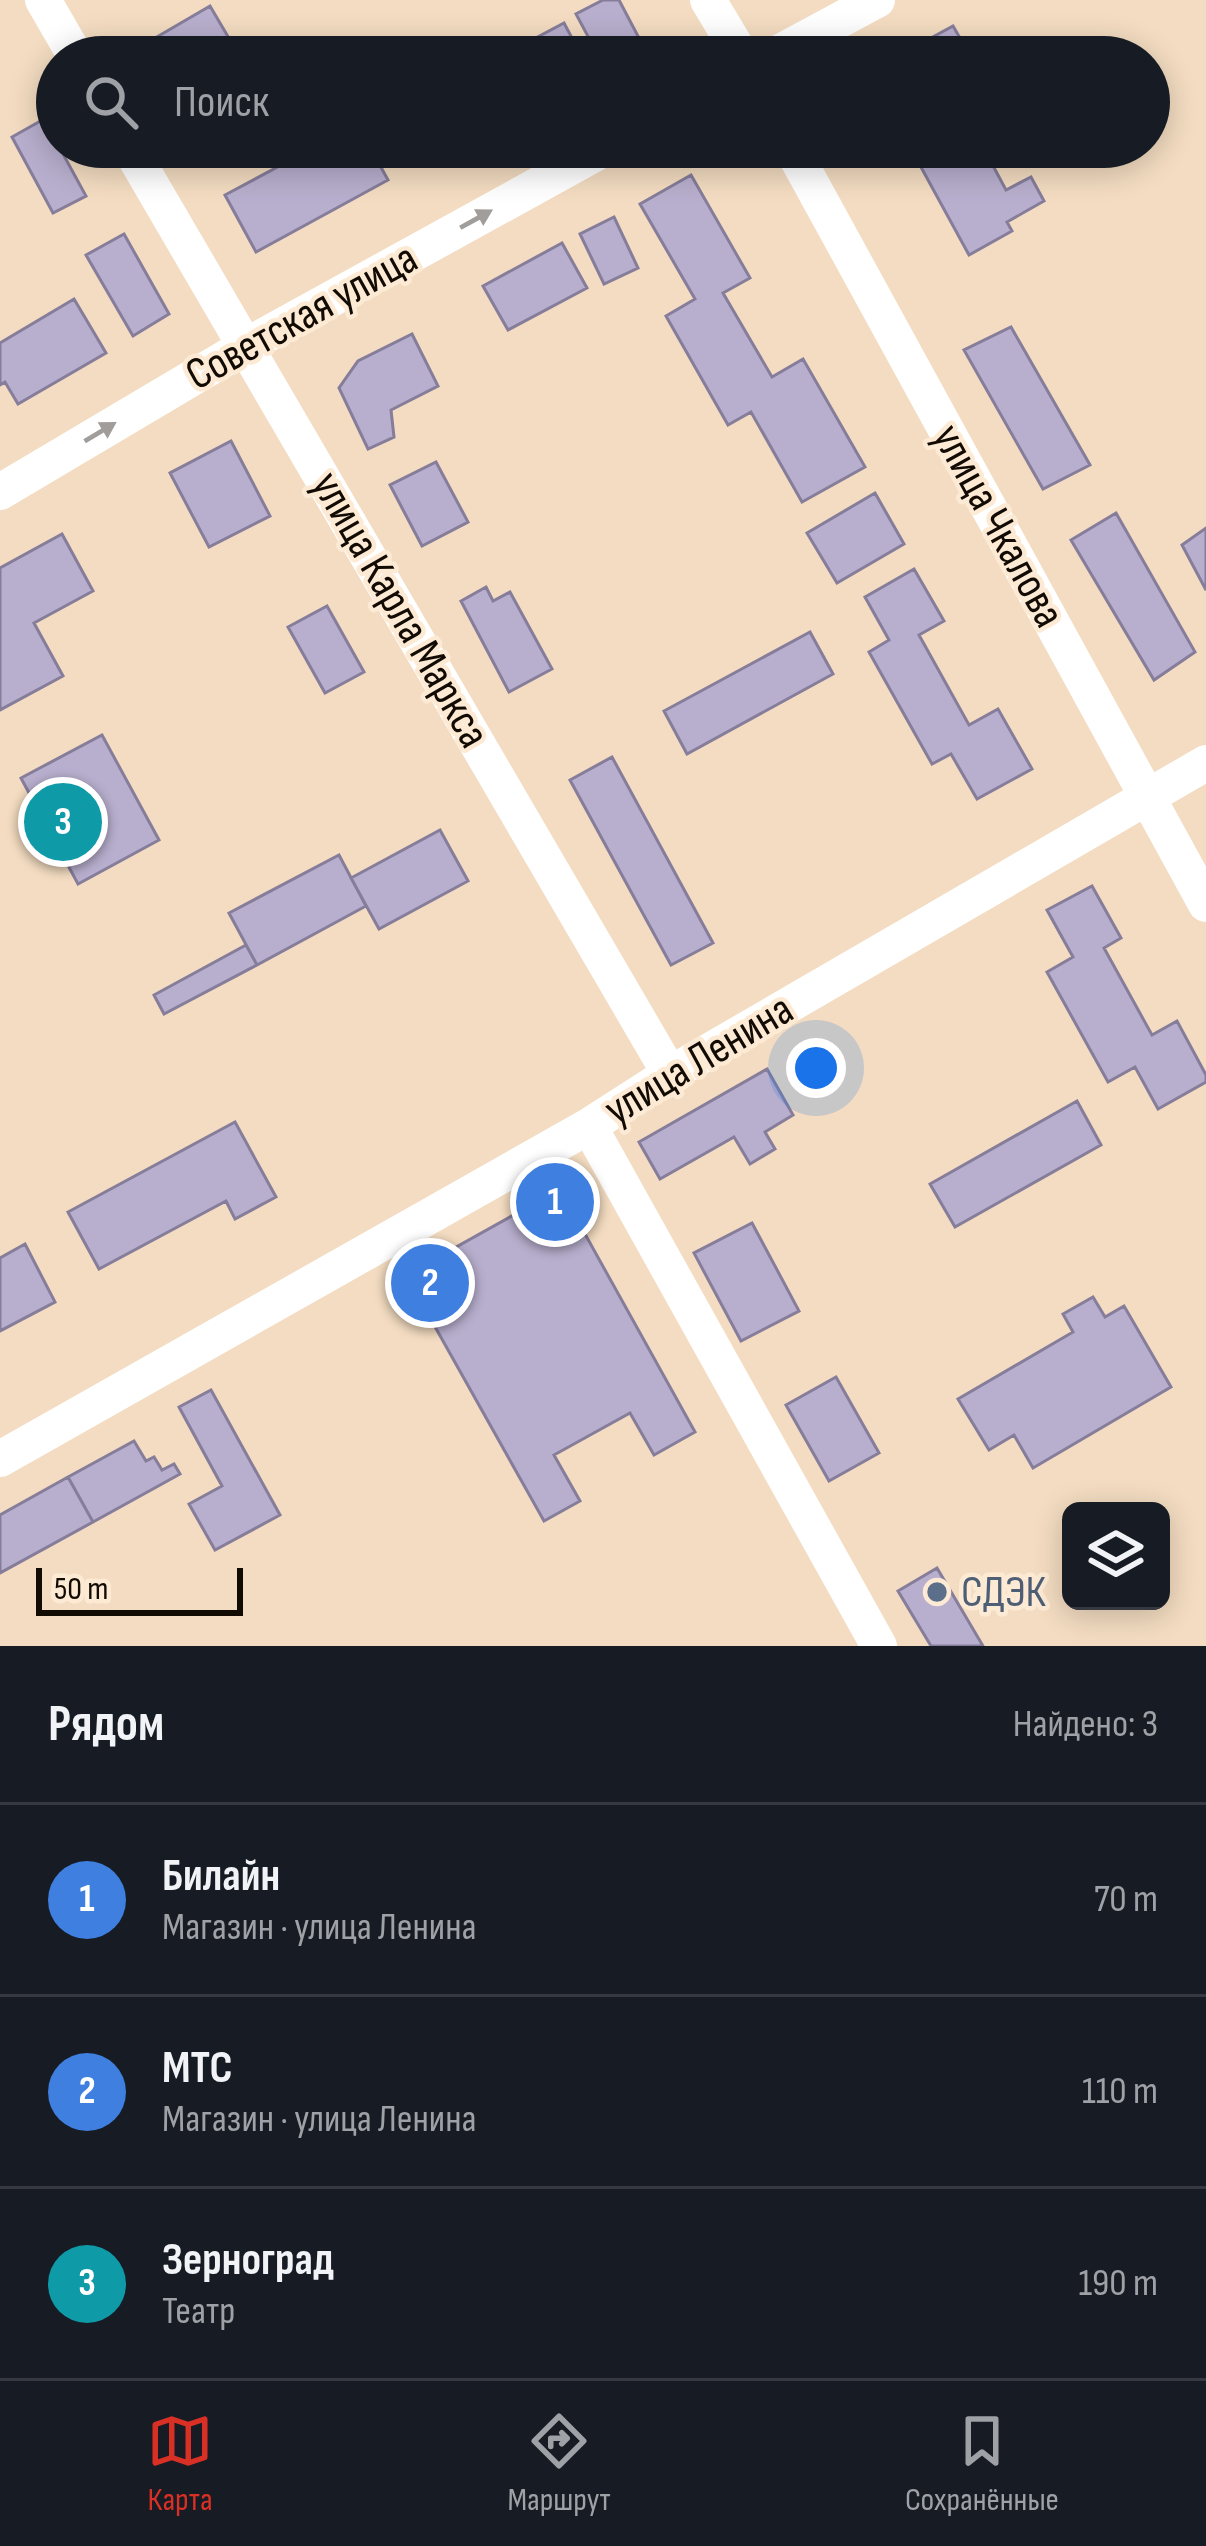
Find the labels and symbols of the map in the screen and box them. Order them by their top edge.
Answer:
one-way arrow [459,209,493,230]
street label: Советская улица [177,231,427,403]
street label: улица Чкалова [920,415,1076,637]
one-way arrow [83,423,117,444]
street label: улица Карла Маркса [299,462,501,758]
pin: 3 [24,777,102,867]
street label: улица Ленина [595,982,803,1138]
your location [786,1038,846,1098]
pin: 1 [516,1157,594,1247]
pin: 2 [391,1238,469,1328]
scale bar [36,1562,243,1615]
place label: СДЭК [961,1565,1047,1620]
marker: СДЭК [924,1579,950,1605]

